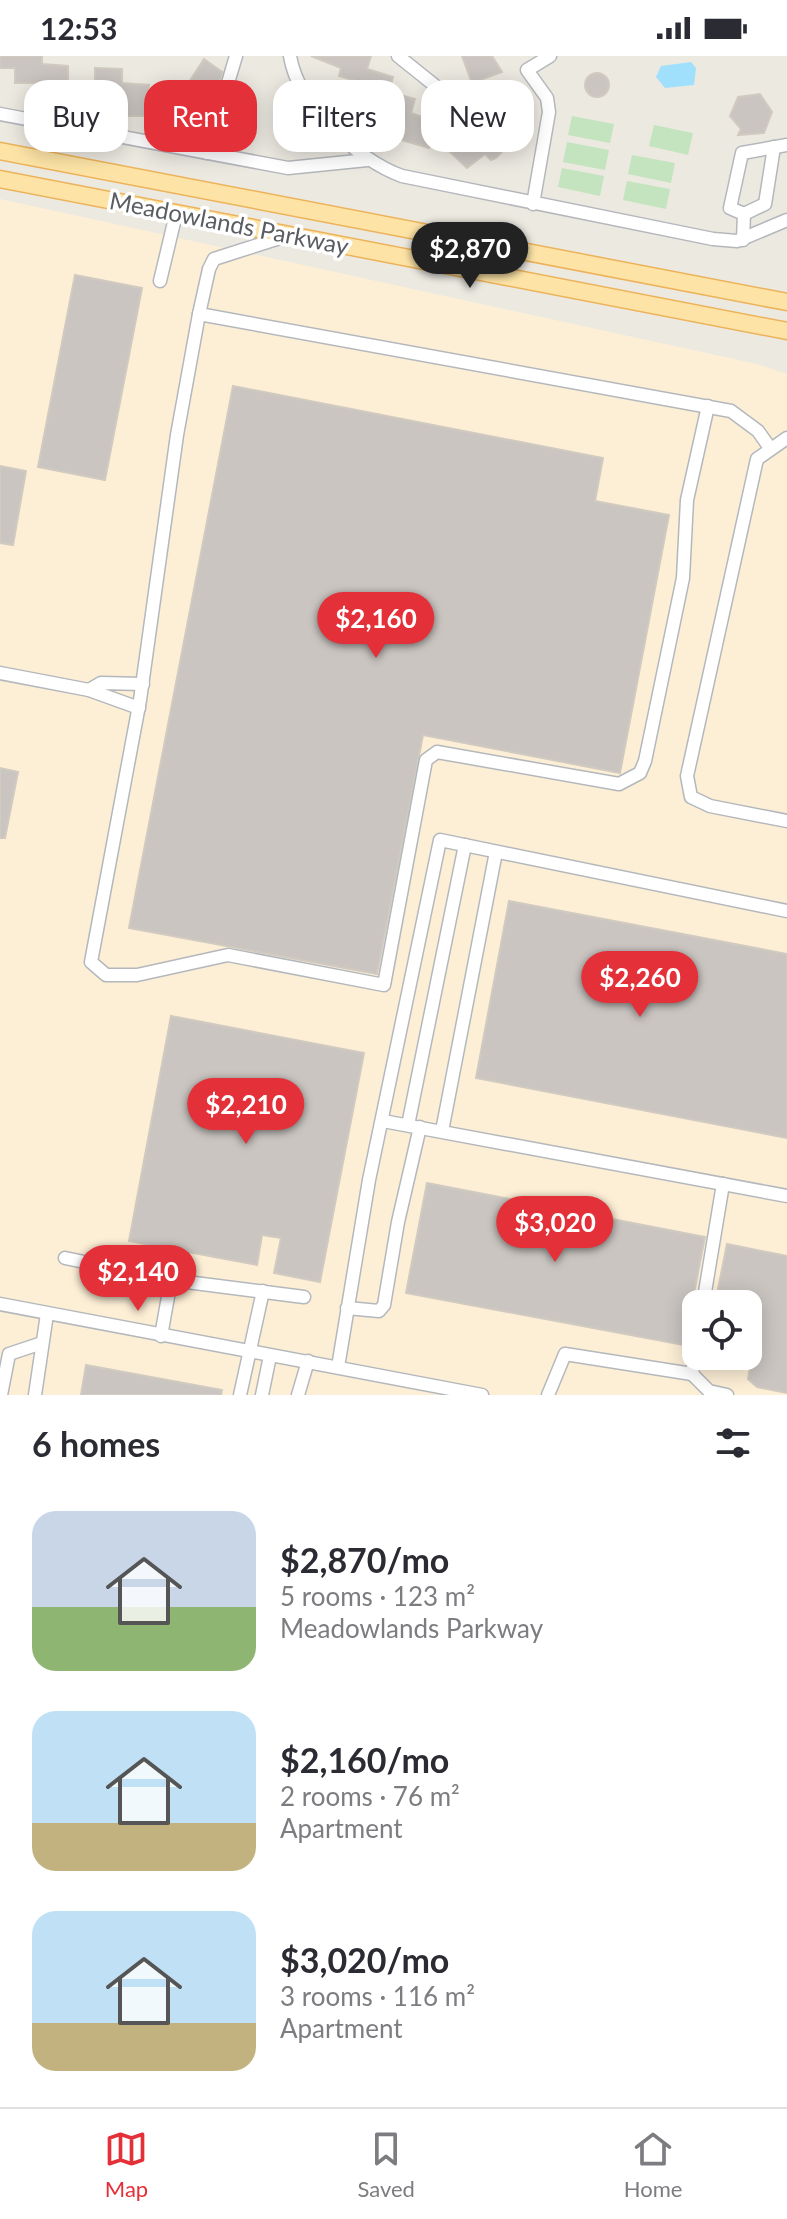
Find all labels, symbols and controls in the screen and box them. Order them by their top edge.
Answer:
text: 12:53 [40,10,117,46]
chip: Buy [24,80,128,152]
chip: Rent [144,80,257,152]
chip: Filters [273,80,405,152]
chip: New [421,80,534,152]
street label: Meadowlands Parkway [107,185,352,260]
pin: $2,870 [405,222,535,290]
text: $2,870 [429,232,511,264]
pin: $2,160 [311,592,441,660]
text: $2,160 [335,602,417,634]
pin: $2,260 [575,951,705,1019]
text: $2,260 [599,961,681,993]
pin: $2,210 [181,1078,311,1146]
text: $2,210 [205,1088,287,1120]
pin: $3,020 [490,1196,620,1264]
text: $3,020 [514,1206,596,1238]
pin: $2,140 [73,1245,203,1313]
text: $2,140 [97,1255,179,1287]
map controls [682,1290,762,1370]
button: locate [682,1290,762,1370]
icon: filters [711,1421,755,1465]
text: 6 homes [32,1423,160,1464]
text: $2,870/mo [280,1539,449,1580]
icon: home [96,1543,192,1639]
text: 5 rooms · 123 m² [280,1580,475,1612]
text: Meadowlands Parkway [280,1612,543,1644]
text: $2,160/mo [280,1739,449,1780]
icon: home [96,1743,192,1839]
text: 2 rooms · 76 m² [280,1780,460,1812]
text: Apartment [280,1812,403,1844]
text: $3,020/mo [280,1939,449,1980]
icon: home [96,1943,192,2039]
text: 3 rooms · 116 m² [280,1980,475,2012]
text: Apartment [280,2012,403,2044]
tab: Map [104,2127,148,2202]
tab: Saved [357,2127,415,2202]
tab: Home [624,2127,682,2202]

